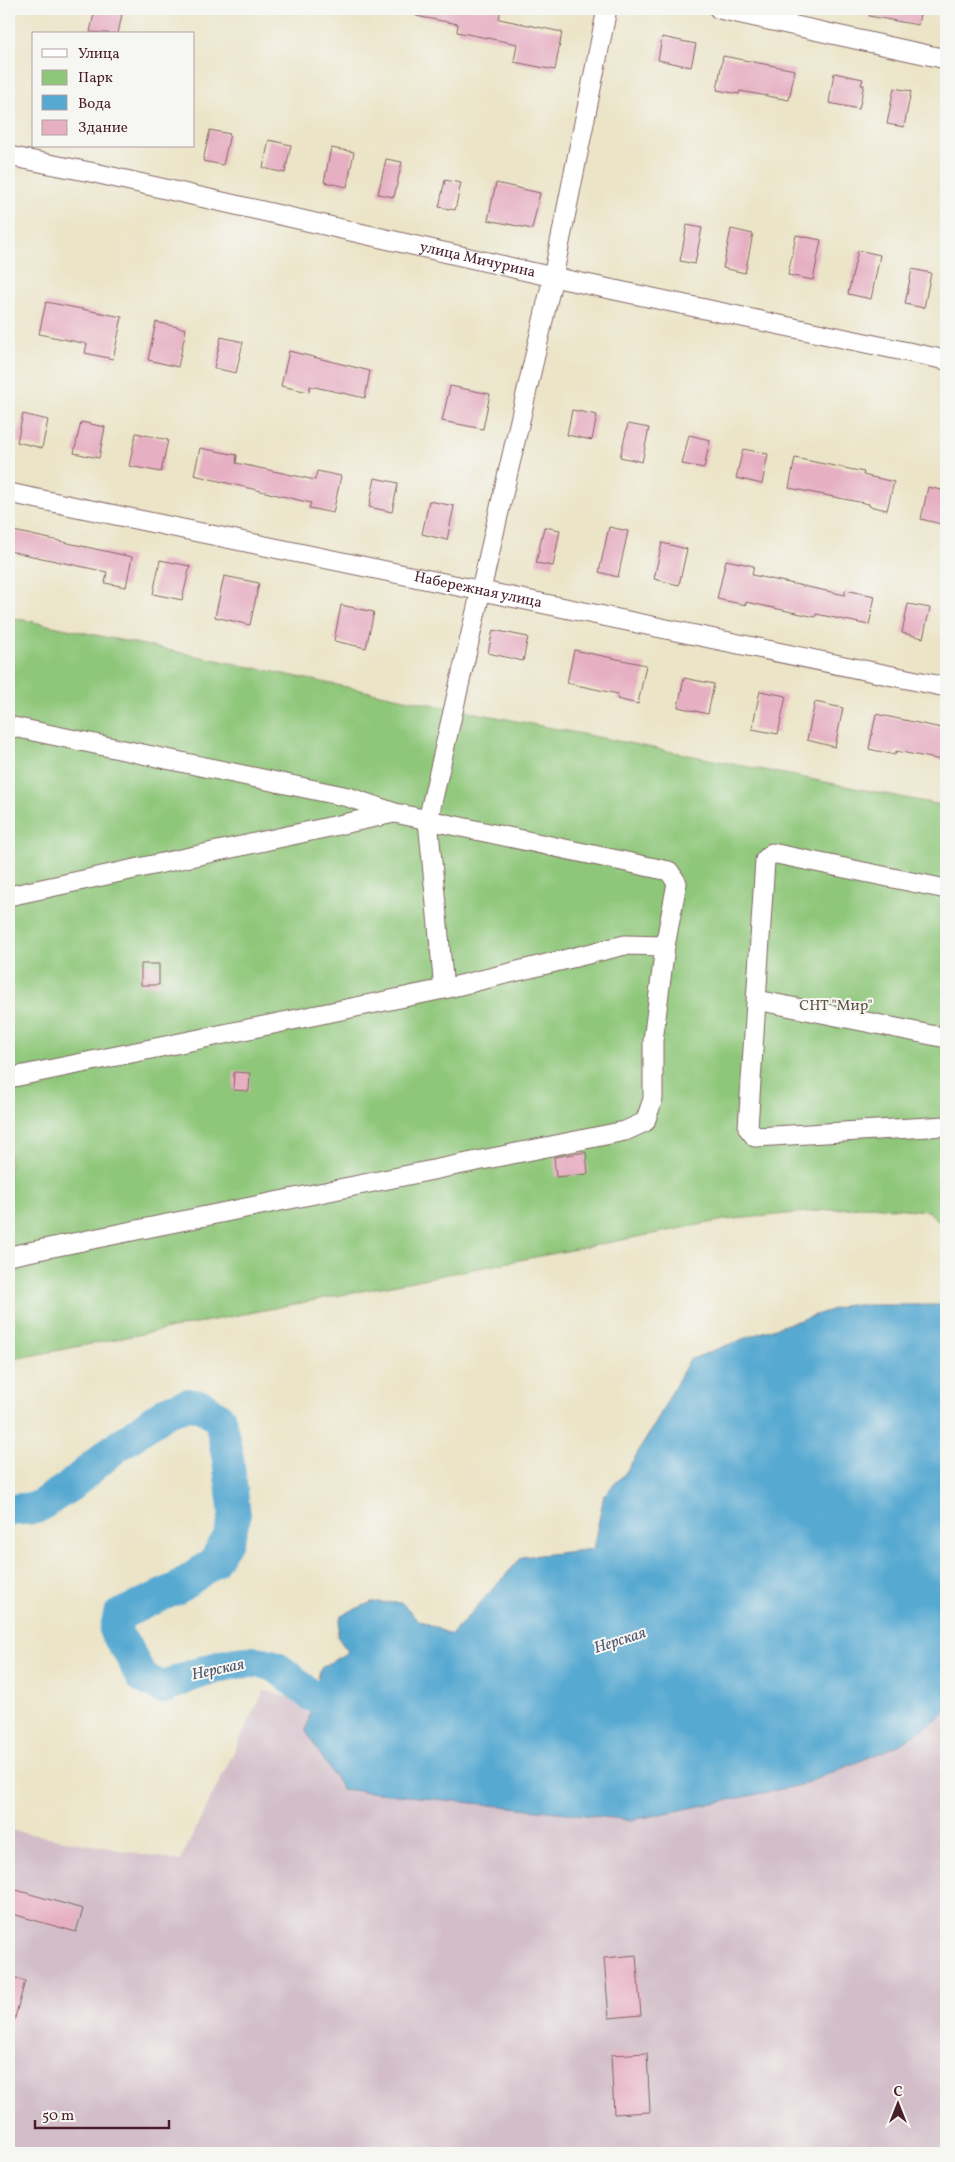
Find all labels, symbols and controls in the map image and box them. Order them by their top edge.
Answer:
legend [32,32,195,148]
text: Улица [78,44,120,65]
text: Парк [78,68,113,89]
text: Вода [78,94,111,115]
text: Здание [78,118,128,139]
street label: улица Мичурина [418,237,538,283]
street label: Набережная улица [412,567,544,614]
park label: СНТ "Мир" [799,996,873,1017]
water label: Нерская [591,1622,649,1660]
water label: Нерская [190,1654,246,1686]
north arrow [872,2080,922,2130]
text: С [893,2083,903,2102]
scale bar [35,2097,169,2129]
text: 50 m [42,2106,74,2127]

